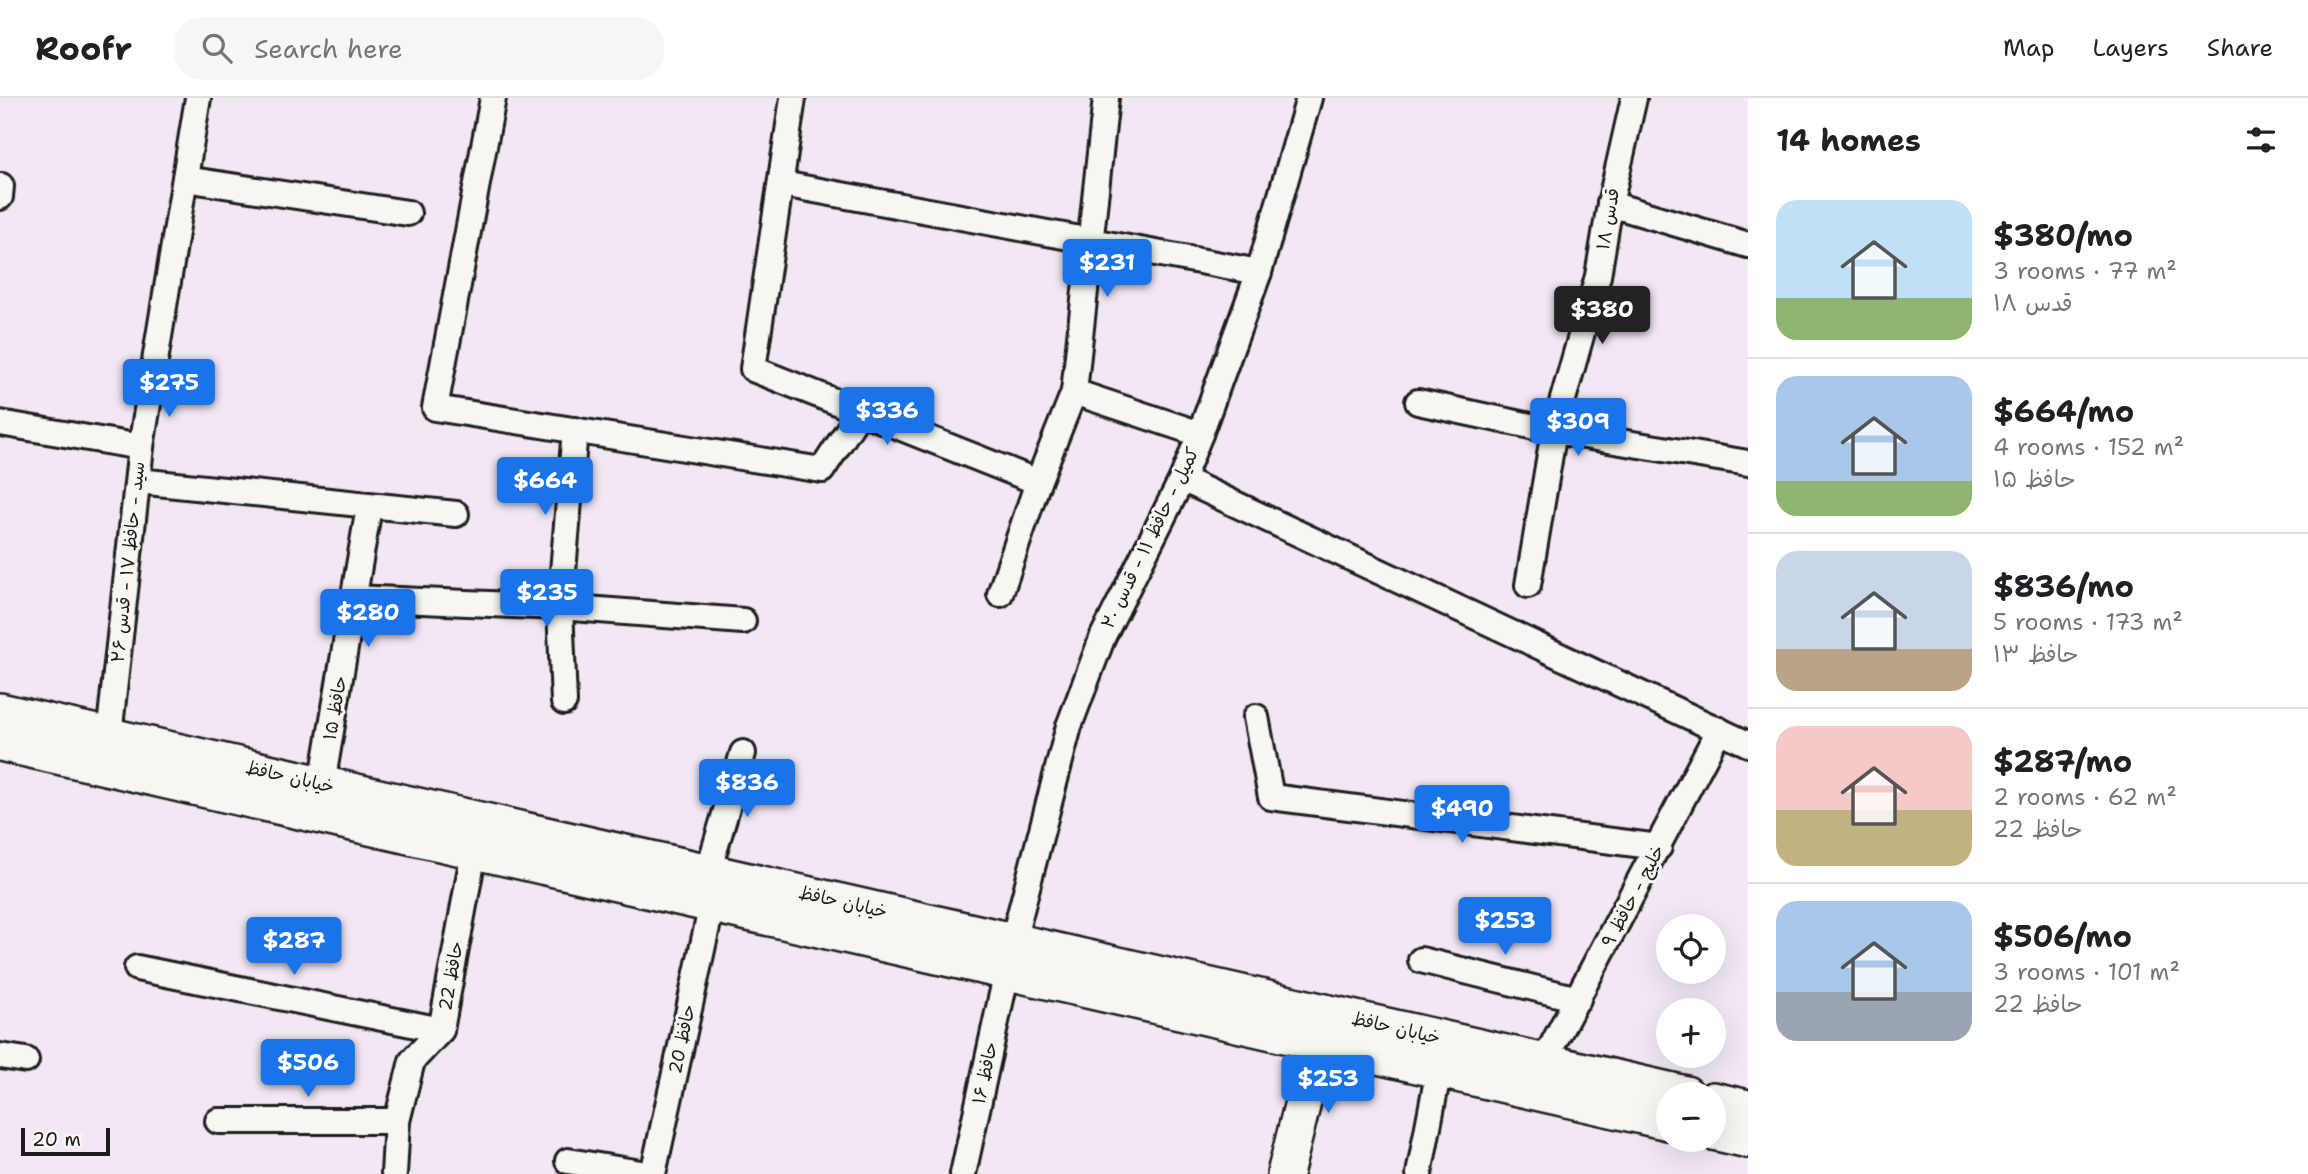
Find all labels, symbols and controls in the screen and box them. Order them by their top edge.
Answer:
search box [174,17,664,80]
text: Roofr [35,26,132,71]
icon: search [198,29,236,67]
text: Search here [254,31,403,66]
text: Map [2003,32,2054,64]
text: Layers [2092,32,2169,64]
text: Share [2207,32,2273,64]
text: 14 homes [1776,120,1921,161]
icon: filters [2242,121,2280,159]
street label: قدس ۱۸ [1591,186,1625,252]
text: $380/mo [1993,215,2133,256]
icon: home [1832,228,1916,312]
pin: $231 [1066,240,1148,299]
text: $231 [1079,247,1135,277]
text: 3 rooms · 77 m² [1993,256,2177,286]
pin: $380 [1561,286,1643,346]
text: قدس ۱۸ [1993,288,2072,318]
text: $380 [1570,294,1634,324]
pin: $275 [128,360,210,419]
text: $275 [139,367,199,397]
pin: $336 [846,388,928,447]
text: $664/mo [1993,391,2134,432]
text: $336 [855,395,919,425]
pin: $309 [1537,398,1619,458]
icon: home [1832,404,1916,488]
text: $309 [1546,406,1610,436]
text: 4 rooms · 152 m² [1993,432,2184,462]
street label: کمیل - حافظ ۱۱ - قدس ۲۰ [1096,443,1205,633]
pin: $664 [504,458,586,517]
street label: سید - حافظ ۱۷ - قدس ۲۶ [106,460,150,664]
text: حافظ ۱۵ [1993,464,2076,494]
text: $664 [513,465,577,495]
text: $836/mo [1993,566,2134,607]
pin: $235 [506,570,588,629]
text: $235 [516,577,578,607]
icon: home [1832,579,1916,663]
pin: $280 [327,589,409,649]
text: $280 [336,597,400,627]
text: 5 rooms · 173 m² [1993,607,2183,637]
text: حافظ ۱۳ [1993,639,2079,669]
street label: حافظ ۱۵ [318,674,352,742]
text: $287/mo [1993,741,2132,782]
icon: home [1832,754,1916,838]
street label: خیابان حافظ [243,755,337,799]
pin: $836 [706,760,788,819]
text: $836 [715,767,779,797]
text: 2 rooms · 62 m² [1993,782,2177,812]
pin: $490 [1421,786,1503,845]
text: $490 [1430,793,1494,823]
text: حافظ 22 [1993,814,2082,844]
street label: خلیج - حافظ ۹ [1596,841,1670,951]
street label: خیابان حافظ [796,880,890,924]
pin: $253 [1464,898,1546,957]
text: $253 [1474,905,1536,935]
map controls [1656,914,1726,1152]
button: locate [1656,914,1726,984]
text: $506/mo [1993,916,2132,957]
pin: $287 [253,918,335,977]
text: $287 [262,925,326,955]
icon: home [1832,929,1916,1013]
street label: حافظ 22 [433,939,469,1013]
text: 3 rooms · 101 m² [1993,957,2180,987]
text: حافظ 22 [1993,989,2082,1019]
button: + [1656,998,1726,1068]
street label: حافظ 20 [663,1002,701,1076]
street label: خیابان حافظ [1349,1006,1443,1050]
pin: $506 [267,1040,349,1099]
street label: حافظ ۱۶ [967,1040,1003,1106]
text: $506 [277,1047,339,1077]
pin: $253 [1287,1056,1369,1115]
text: $253 [1297,1063,1359,1093]
button: − [1656,1082,1726,1152]
scale bar [21,1125,110,1157]
text: 20 m [32,1127,81,1152]

